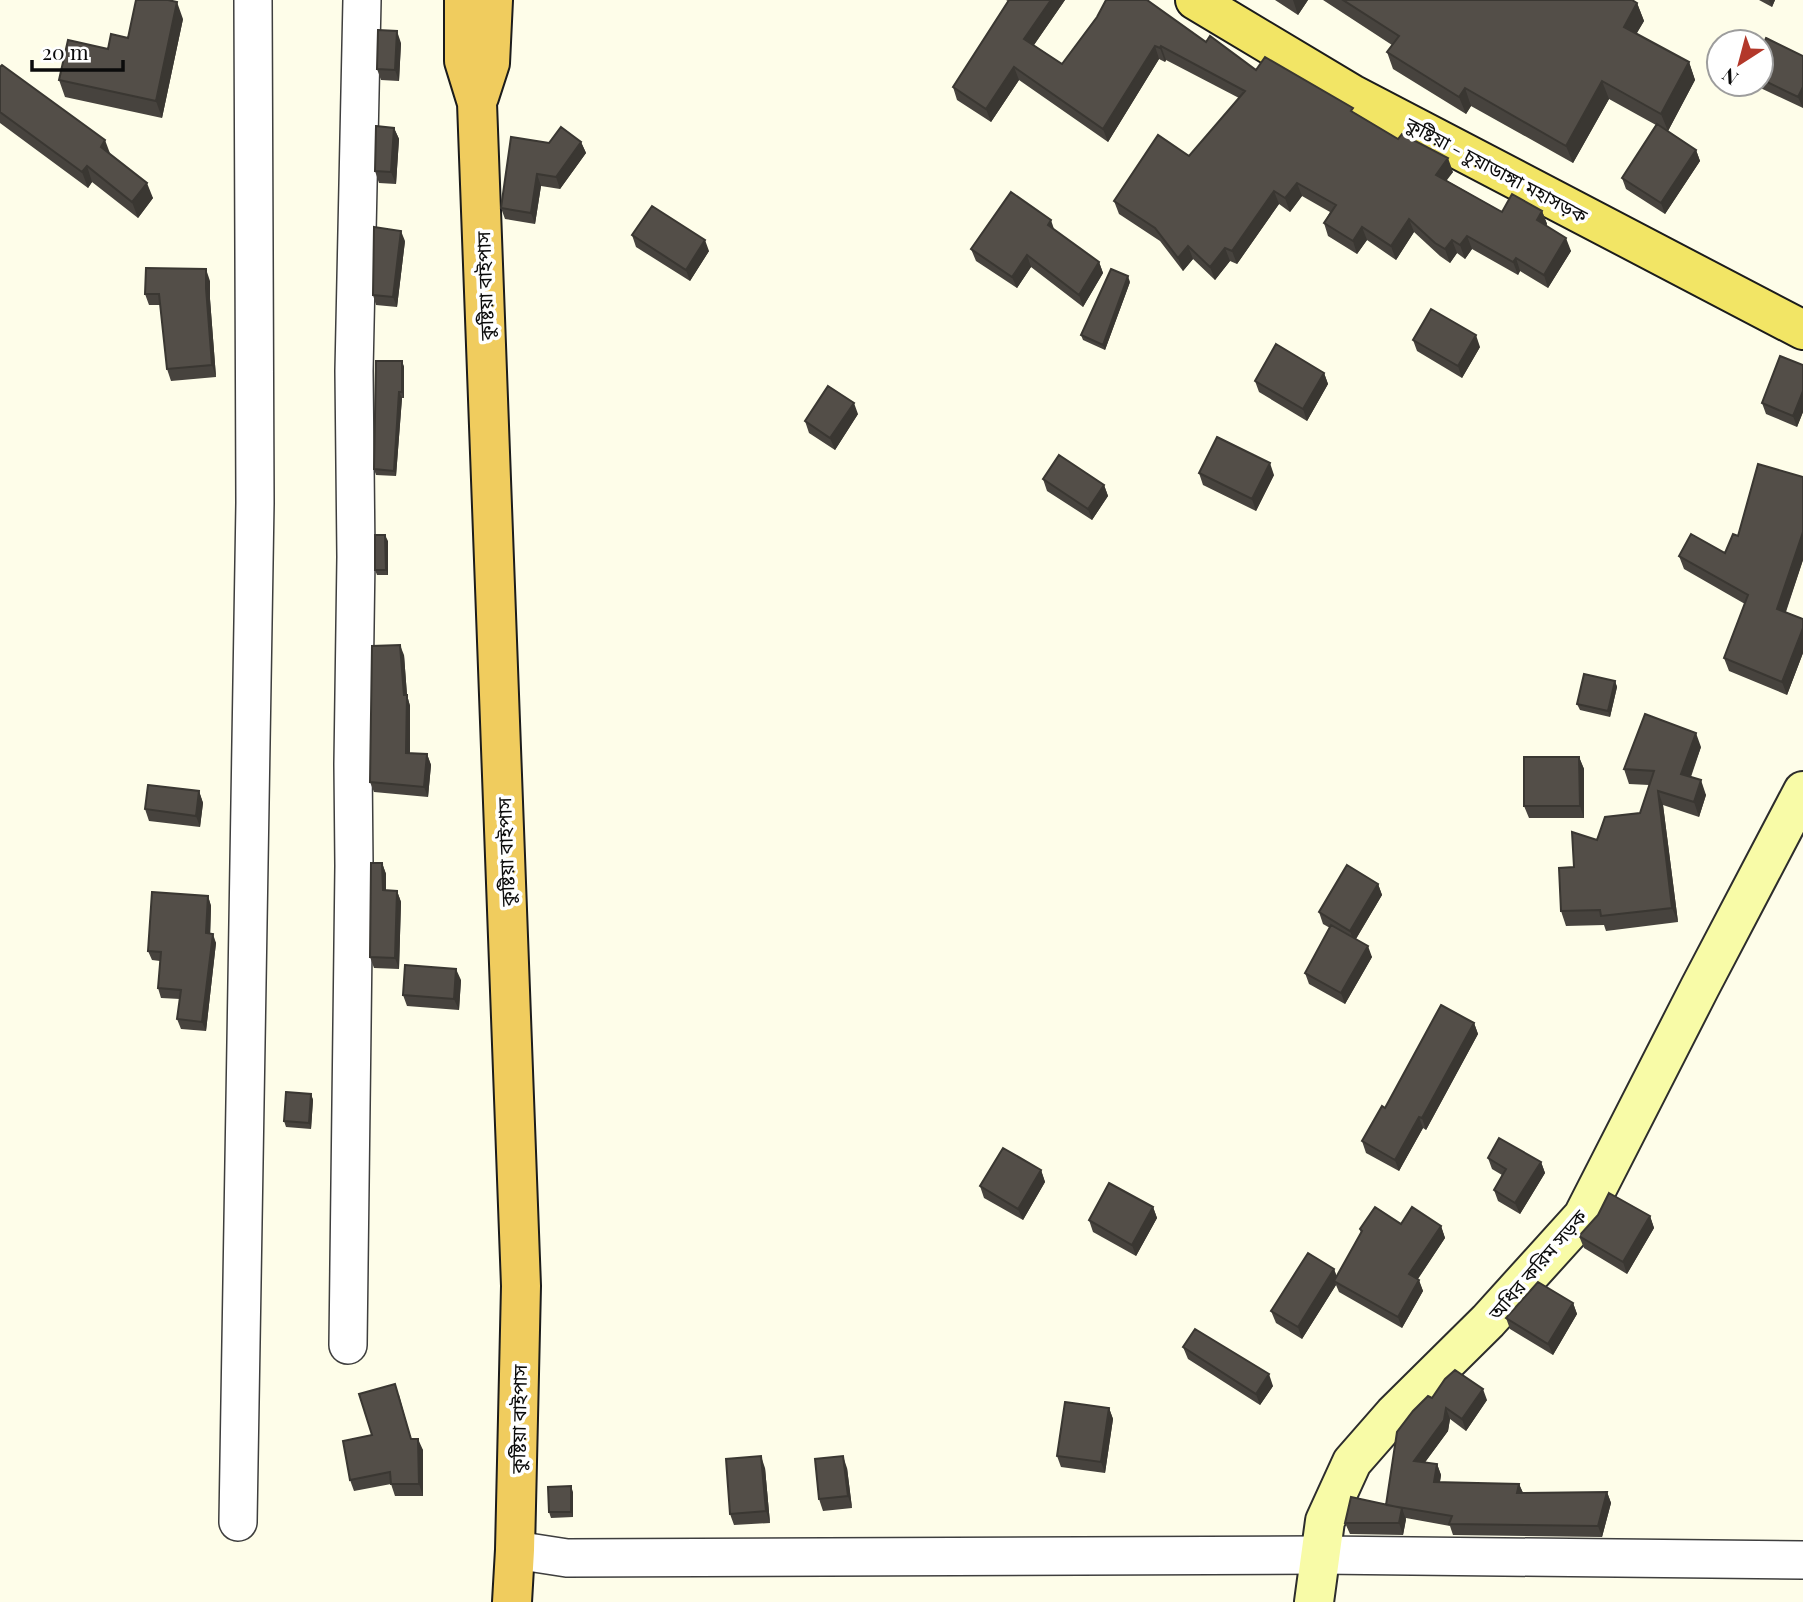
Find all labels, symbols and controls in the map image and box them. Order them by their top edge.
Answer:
scale bar [32,28,122,72]
north arrow [1705,28,1775,98]
text: 20 m [42,37,89,65]
text: N [1716,63,1743,92]
street label: কুষ্টিয়া - চুয়াডাঙ্গা মহাসড়ক [1400,110,1593,229]
street label: কুষ্টিয়া বাইপাস [469,230,499,342]
street label: কুষ্টিয়া বাইপাস [490,796,520,908]
street label: অধির করিম সড়ক [1481,1203,1593,1325]
street label: কুষ্টিয়া বাইপাস [504,1363,532,1475]

